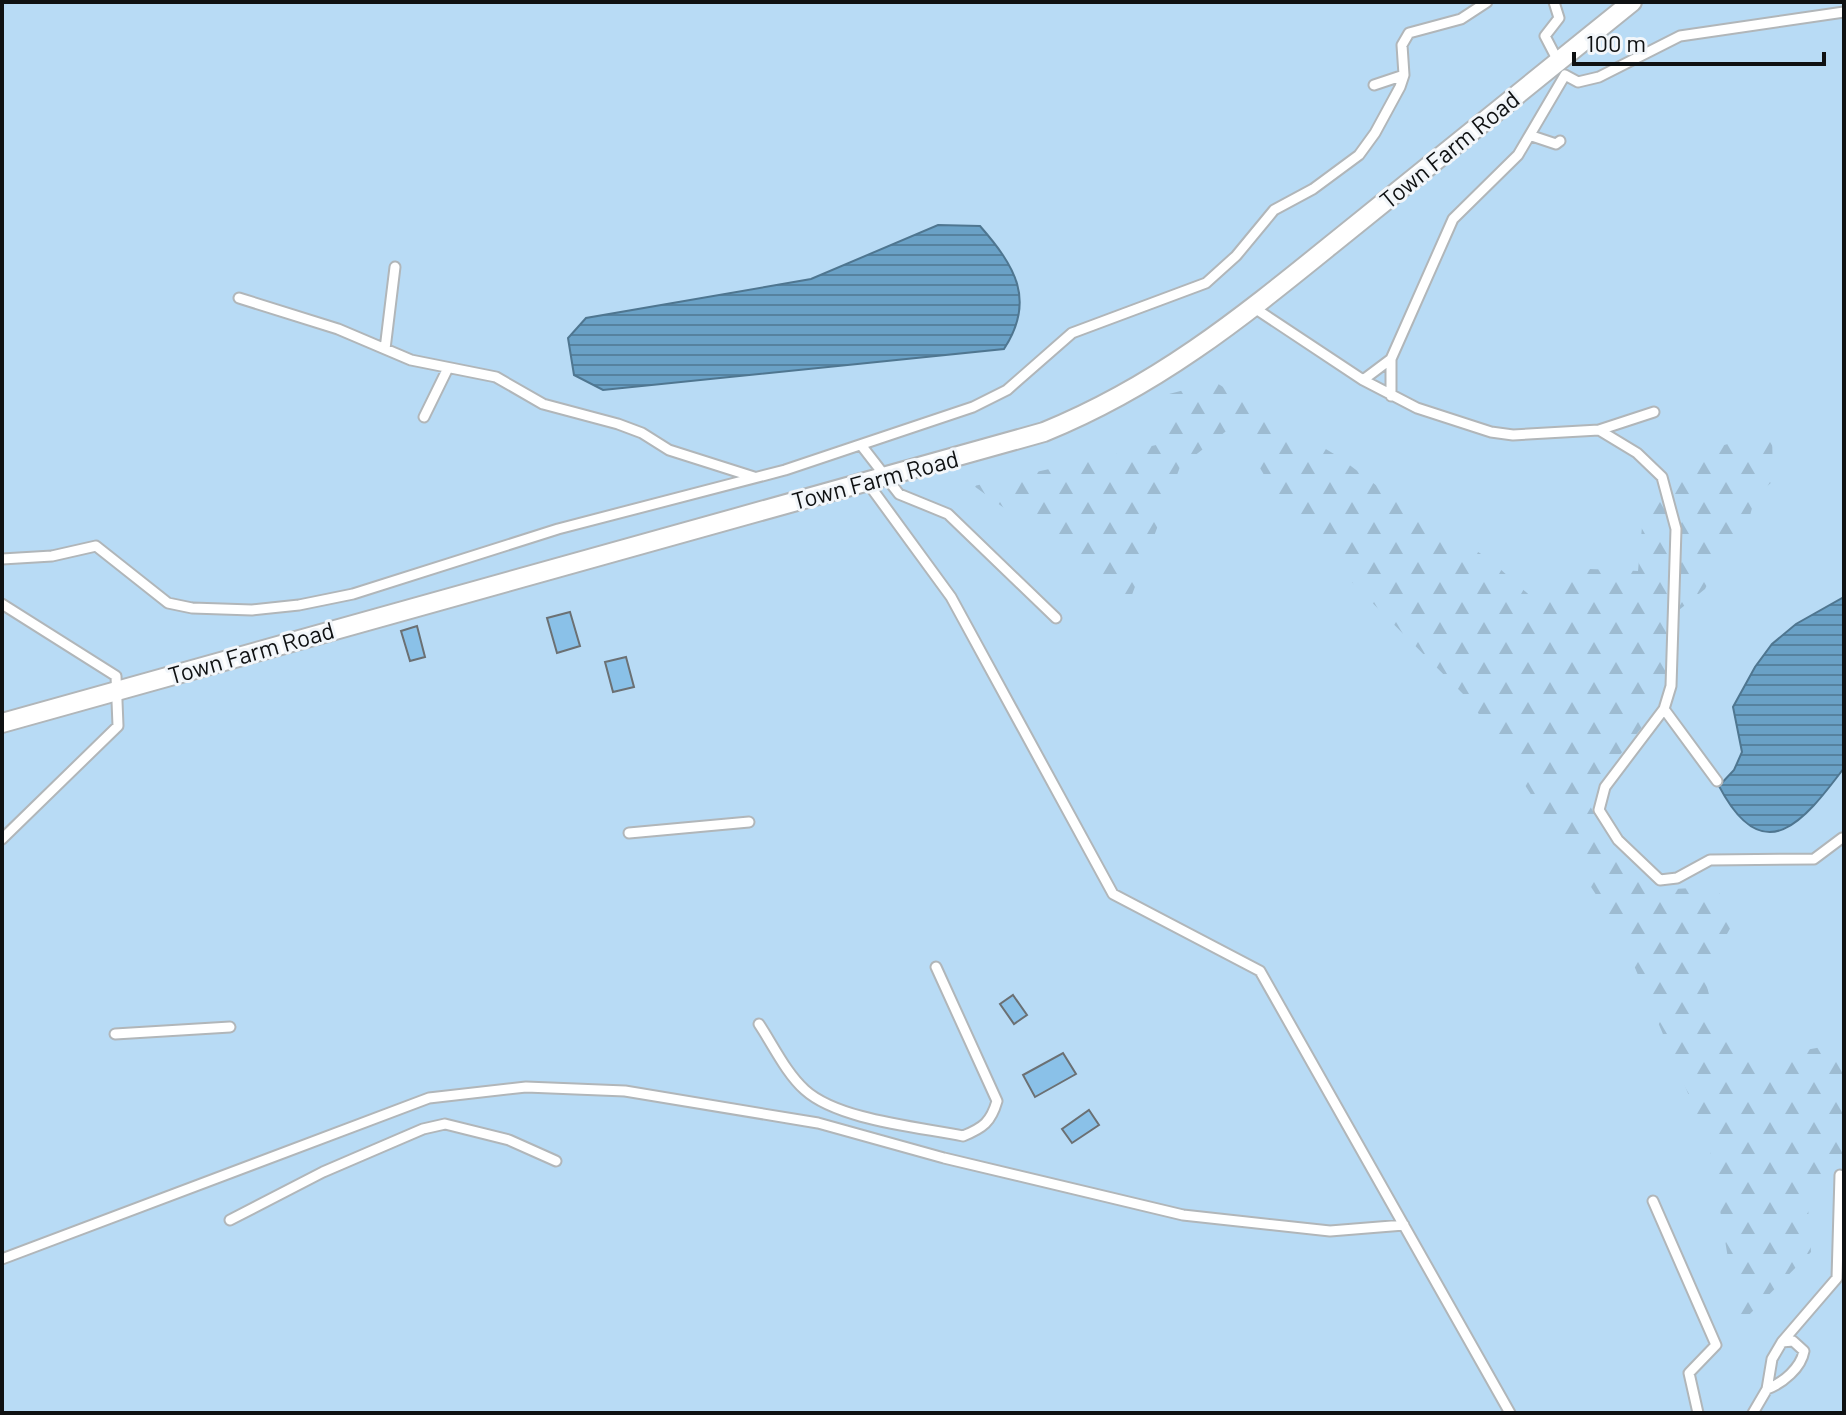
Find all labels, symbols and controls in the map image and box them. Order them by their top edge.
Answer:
scale bar [1574,16,1824,66]
text: 100 m [1586,28,1646,57]
street label: Town Farm Road [1373,84,1525,214]
street label: Town Farm Road [789,443,961,515]
street label: Town Farm Road [165,614,337,690]

